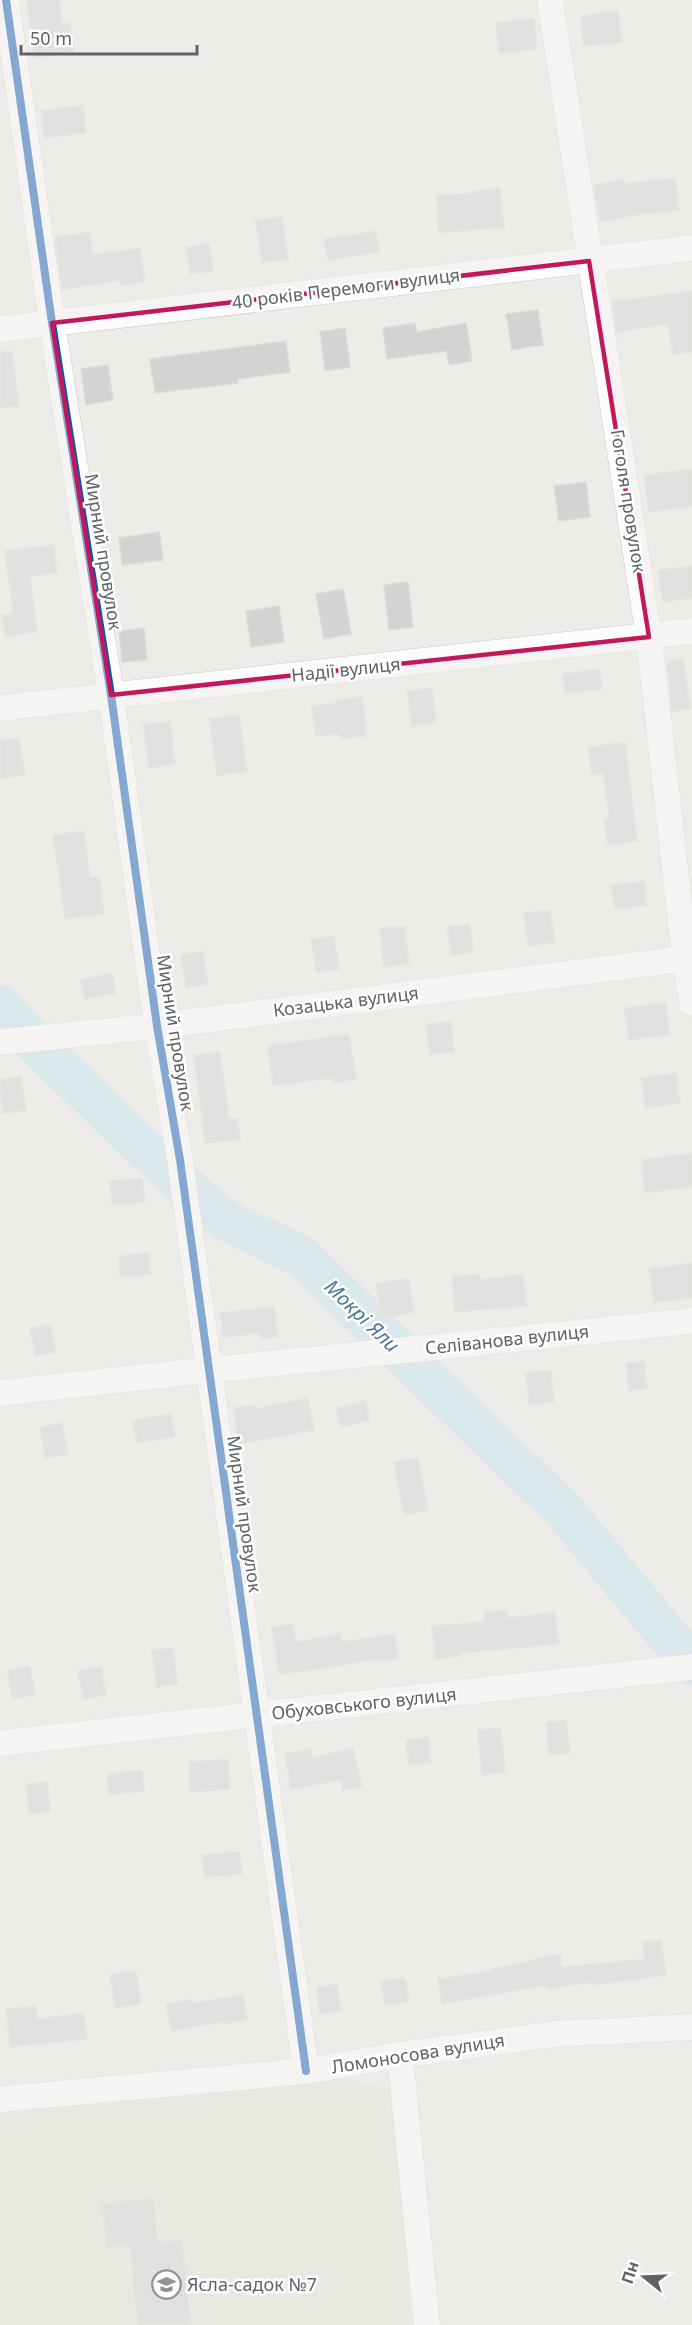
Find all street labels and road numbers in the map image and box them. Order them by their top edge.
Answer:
street label: 40 років Перемоги вулиця [230,262,461,314]
street label: Гоголя провулок [606,427,652,575]
street label: Мирний провулок [80,472,128,632]
street label: Надії вулиця [290,651,402,687]
street label: Мирний провулок [152,953,200,1113]
street label: Козацька вулиця [272,980,420,1022]
street label: Селіванова вулиця [424,1318,590,1360]
street label: Мирний провулок [222,1434,268,1594]
street label: Обуховського вулиця [270,1681,458,1725]
street label: Ломоносова вулиця [329,2027,506,2079]

